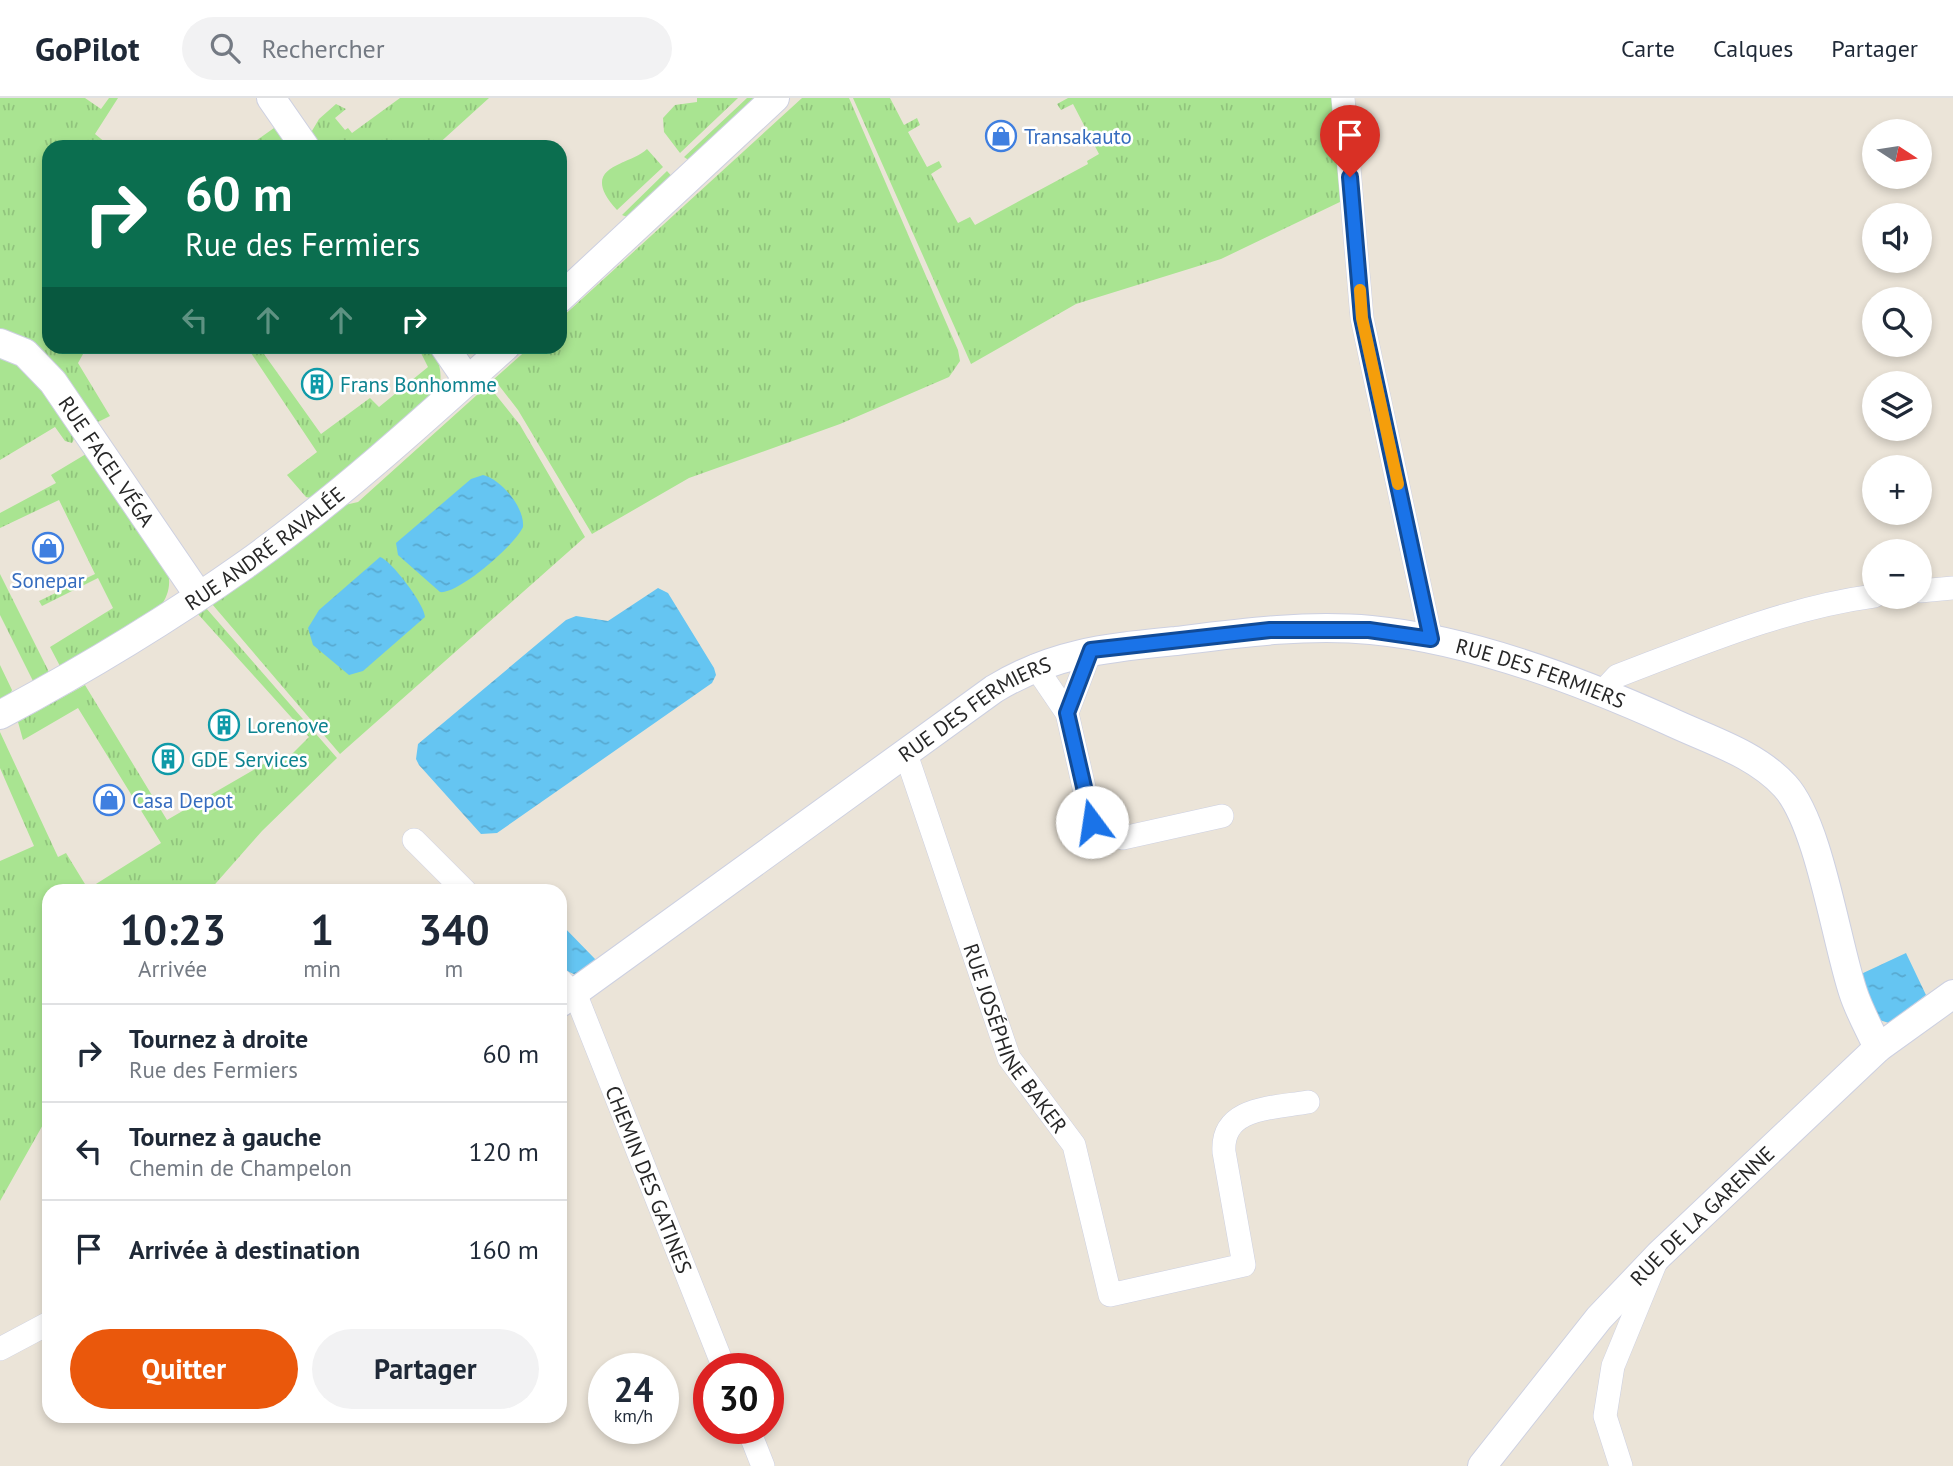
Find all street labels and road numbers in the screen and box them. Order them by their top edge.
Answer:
street label: RUE FACEL VÉGA [53,391,161,532]
street label: RUE ANDRÉ RAVALÉE [179,480,350,616]
street label: RUE DES FERMIERS [1453,632,1629,714]
street label: RUE DES FERMIERS [893,650,1055,767]
street label: RUE JOSÉPHINE BAKER [958,940,1074,1138]
street label: CHEMIN DES GATINES [600,1082,699,1277]
street label: RUE DE LA GARENNE [1624,1140,1780,1291]

